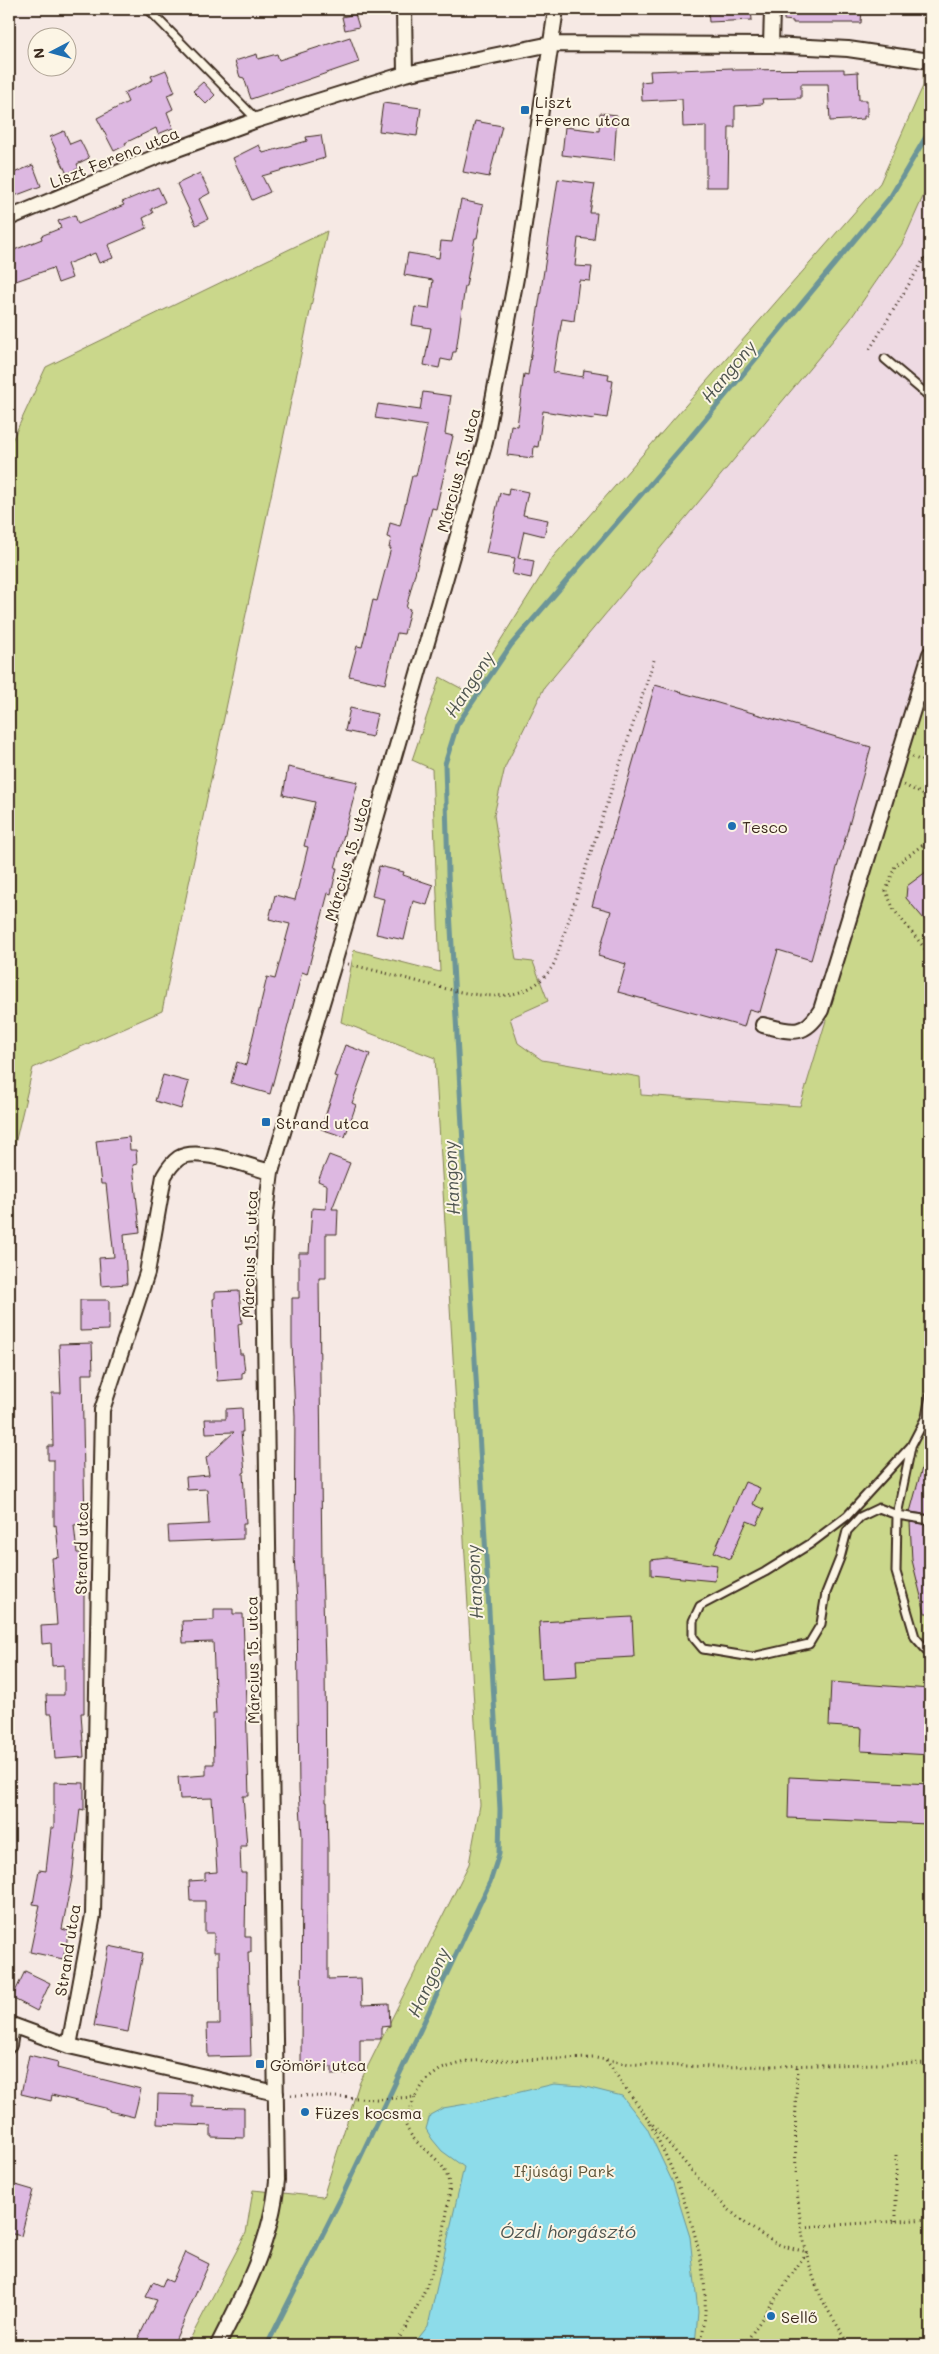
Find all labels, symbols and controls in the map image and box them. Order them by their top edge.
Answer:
north arrow [28,28,78,78]
text: N [29,47,49,60]
place label: Liszt Ferenc utca [535,91,630,130]
marker: Liszt Ferenc utca [519,104,531,116]
street label: Liszt Ferenc utca [46,122,182,192]
water label: Hangony [695,334,762,407]
street label: Március 15. utca [431,405,485,535]
water label: Hangony [439,646,500,722]
street label: Március 15. utca [319,794,375,924]
place label: Tesco [742,816,788,837]
marker: Tesco [726,820,738,832]
place label: Strand utca [276,1112,369,1133]
marker: Strand utca [260,1116,272,1128]
water label: Hangony [437,1140,465,1216]
street label: Március 15. utca [236,1190,262,1318]
street label: Strand utca [70,1501,92,1595]
water label: Hangony [460,1544,488,1620]
street label: Március 15. utca [240,1596,264,1724]
street label: Strand utca [49,1902,85,1998]
water label: Hangony [401,1943,455,2021]
place label: Gömöri utca [270,2054,367,2075]
marker: Gömöri utca [254,2058,266,2070]
place label: Füzes kocsma [315,2102,422,2123]
marker: Füzes kocsma [299,2106,311,2118]
park label: Ifjúsági Park [514,2160,614,2181]
water label: Ózdi horgásztó [500,2219,636,2243]
place label: Sellő [781,2306,817,2327]
marker: Sellő [765,2310,777,2322]

